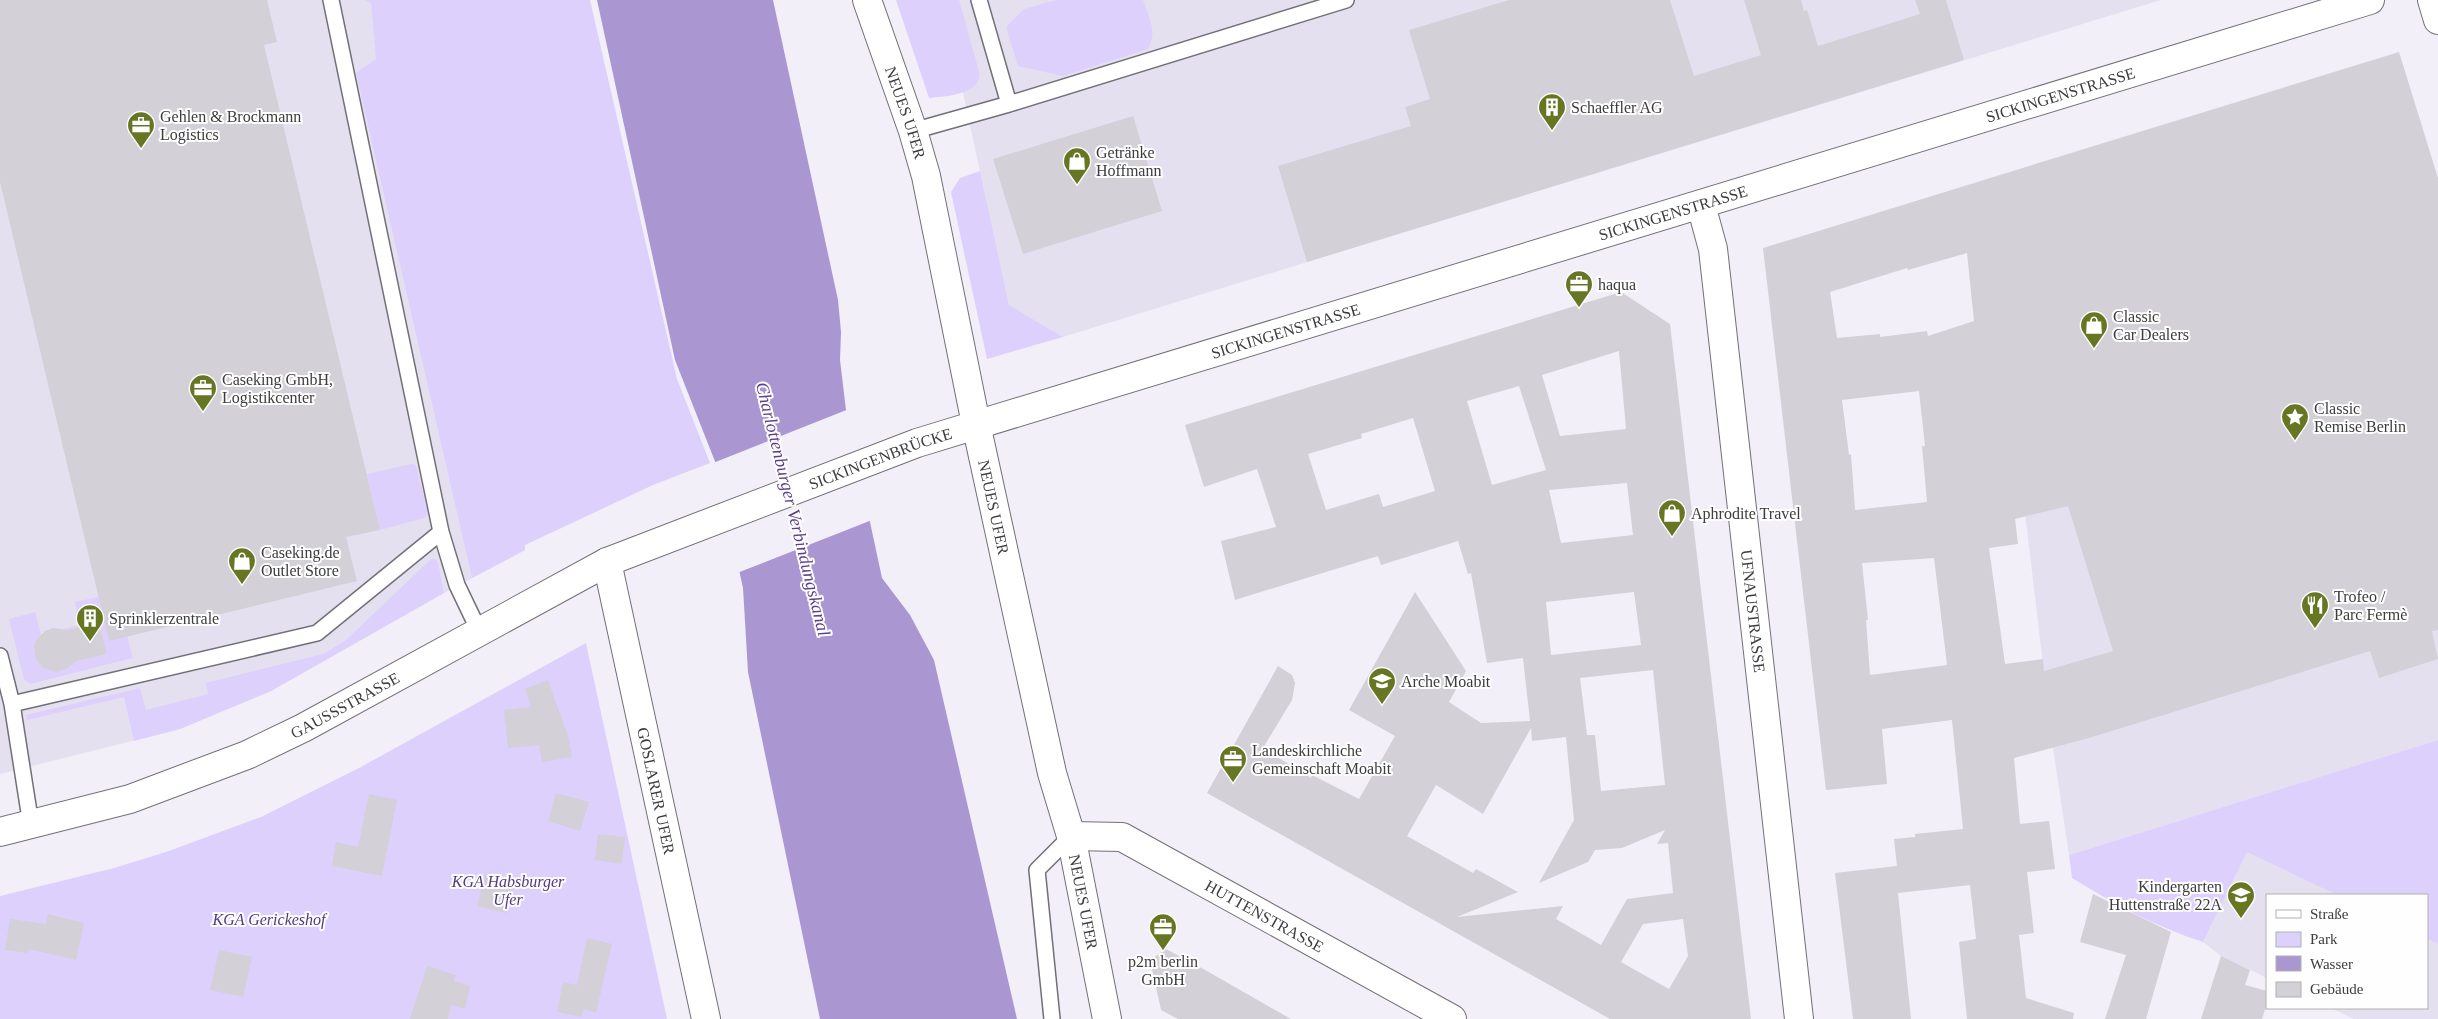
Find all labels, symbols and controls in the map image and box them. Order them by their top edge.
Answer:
street label: NEUES UFER [882,64,929,161]
street label: SICKINGENSTRASSE [1984,64,2137,125]
building icon: Schaeffler AG [1537,92,1567,131]
place label: Schaeffler AG [1571,99,1663,116]
place label: Gehlen & Brockmann Logistics [160,108,301,144]
office icon: Gehlen & Brockmann Logistics [126,110,156,149]
place label: Getränke Hoffmann [1096,144,1161,179]
shop icon: Getränke Hoffmann [1062,146,1092,185]
street label: SICKINGENSTRASSE [1596,182,1749,243]
office icon: haqua [1564,269,1594,308]
place label: haqua [1598,276,1636,294]
street label: SICKINGENSTRASSE [1209,300,1362,361]
place label: Classic Car Dealers [2113,308,2189,343]
shop icon: Classic Car Dealers [2079,310,2109,349]
place label: Caseking GmbH, Logistikcenter [222,371,333,407]
office icon: Caseking GmbH, Logistikcenter [188,373,218,412]
water label: Charlottenburger Verbindungskanal [752,380,834,638]
place label: Classic Remise Berlin [2314,400,2406,435]
place icon: Classic Remise Berlin [2280,402,2310,441]
street label: SICKINGENBRÜCKE [806,424,954,492]
street label: NEUES UFER [976,458,1013,556]
shop icon: Aphrodite Travel [1657,498,1687,537]
place label: Aphrodite Travel [1691,505,1801,523]
place label: Caseking.de Outlet Store [261,544,340,579]
shop icon: Caseking.de Outlet Store [227,546,257,585]
street label: UFNAUSTRASSE [1738,549,1769,674]
place label: Trofeo / Parc Fermè [2334,588,2407,623]
restaurant icon: Trofeo / Parc Fermè [2300,590,2330,629]
building icon: Sprinklerzentrale [75,603,105,642]
place label: Sprinklerzentrale [109,610,219,628]
school or university icon: Arche Moabit [1367,666,1397,705]
street label: GAUSSSTRASSE [288,669,402,741]
place label: Arche Moabit [1401,673,1491,690]
street label: GOSLARER UFER [635,726,679,856]
place label: Landeskirchliche Gemeinschaft Moabit [1252,742,1392,777]
office icon: Landeskirchliche Gemeinschaft Moabit [1218,744,1248,783]
street label: NEUES UFER [1066,853,1102,951]
park label: KGA Habsburger Ufer [451,873,565,909]
street label: HUTTENSTRASSE [1203,876,1327,955]
place label: Kindergarten Huttenstraße 22A [2109,878,2222,913]
school or university icon: Kindergarten Huttenstraße 22A [2226,880,2256,919]
legend [2266,894,2428,1009]
text: Straße [2310,906,2349,922]
park label: KGA Gerickeshof [211,911,328,929]
office icon: p2m berlin GmbH [1148,912,1178,951]
text: Park [2310,931,2338,947]
place label: p2m berlin GmbH [1128,953,1198,988]
text: Wasser [2310,956,2353,972]
text: Gebäude [2310,981,2364,997]

